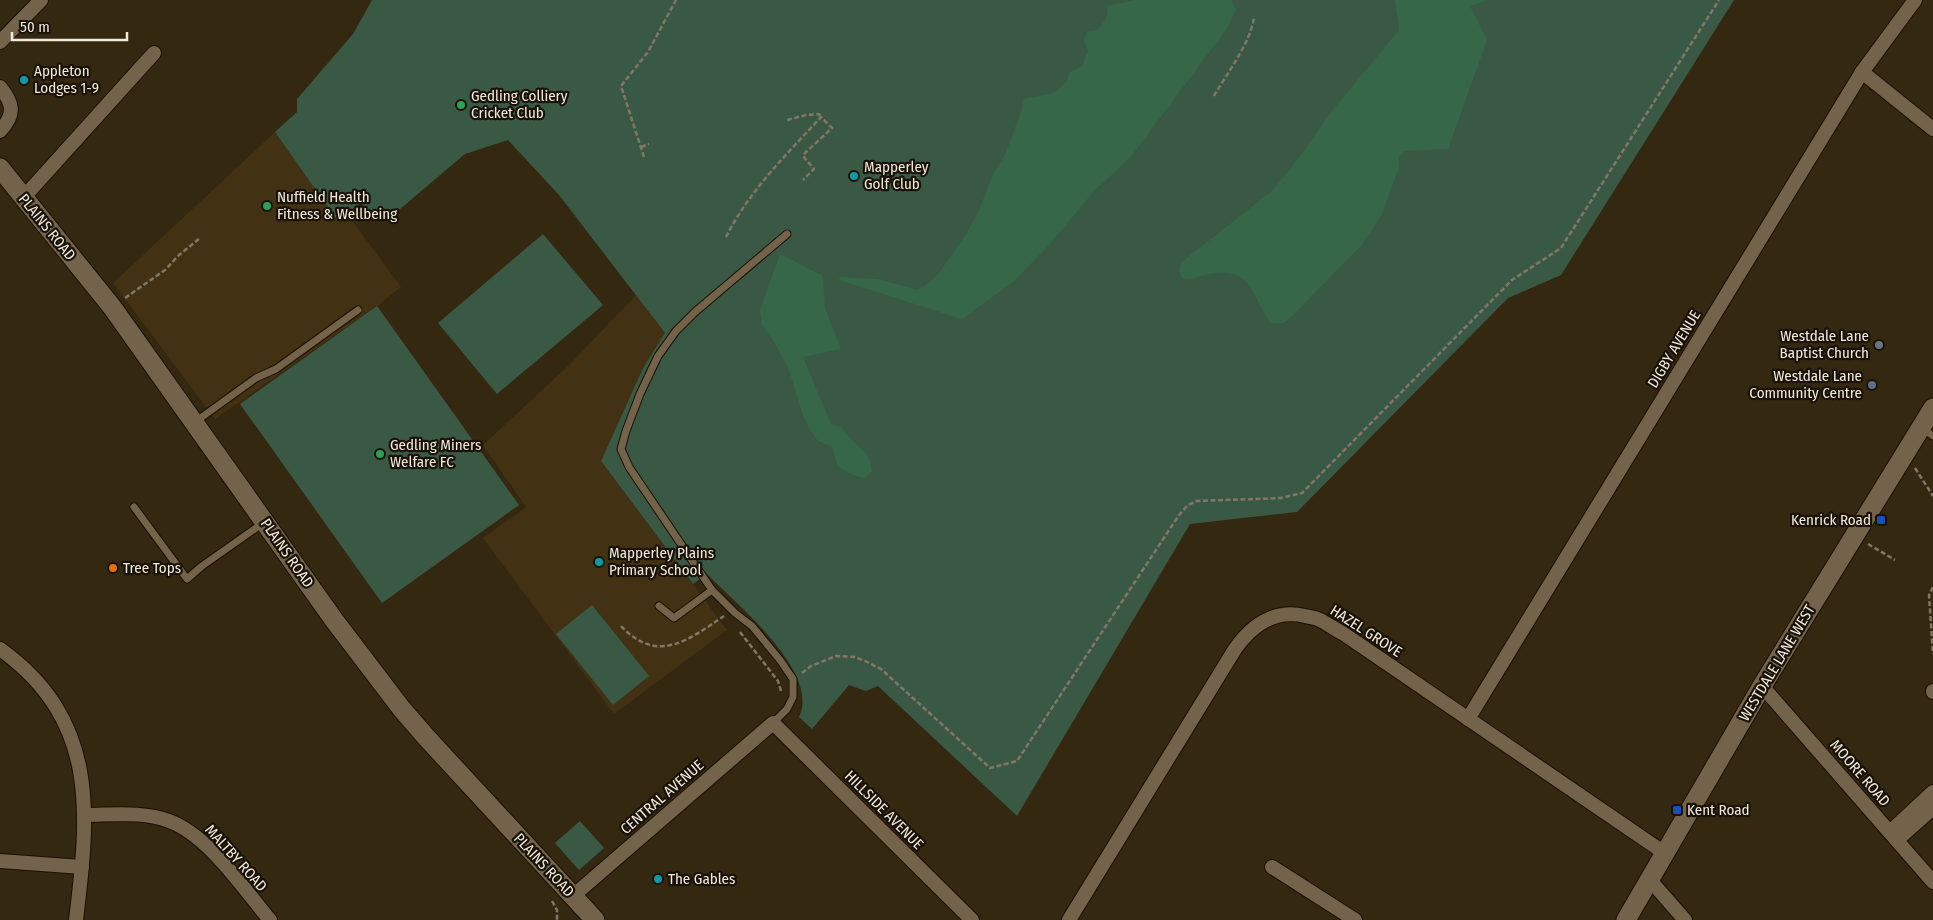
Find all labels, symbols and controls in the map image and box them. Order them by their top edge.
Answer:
scale bar [12,10,128,42]
text: 50 m [20,18,50,36]
place label: Appleton Lodges 1-9 [34,62,99,97]
marker: Appleton Lodges 1-9 [18,74,30,86]
place label: Gedling Colliery Cricket Club [471,87,568,122]
marker: Gedling Colliery Cricket Club [455,99,467,111]
place label: Mapperley Golf Club [864,158,929,193]
marker: Mapperley Golf Club [848,170,860,182]
place label: Nuffield Health Fitness & Wellbeing [277,188,397,223]
street label: PLAINS ROAD [15,190,79,264]
marker: Nuffield Health Fitness & Wellbeing [261,200,273,212]
street label: DIGBY AVENUE [1644,307,1704,391]
place label: Westdale Lane Baptist Church [1780,327,1869,362]
marker: Westdale Lane Baptist Church [1873,339,1885,351]
place label: Westdale Lane Community Centre [1749,367,1862,402]
marker: Westdale Lane Community Centre [1866,379,1878,391]
place label: Gedling Miners Welfare FC [390,436,481,471]
marker: Gedling Miners Welfare FC [374,448,386,460]
place label: Kenrick Road [1791,511,1871,529]
marker: Kenrick Road [1875,514,1887,526]
street label: PLAINS ROAD [257,515,317,591]
place label: Mapperley Plains Primary School [609,544,714,579]
marker: Mapperley Plains Primary School [593,556,605,568]
place label: Tree Tops [123,559,181,577]
marker: Tree Tops [107,562,119,574]
street label: HAZEL GROVE [1327,601,1405,661]
street label: WESTDALE LANE WEST [1735,602,1819,724]
street label: MOORE ROAD [1826,736,1894,810]
street label: CENTRAL AVENUE [617,756,707,838]
street label: HILLSIDE AVENUE [841,767,927,853]
place label: Kent Road [1687,801,1750,819]
marker: Kent Road [1671,804,1683,816]
street label: MALTBY ROAD [201,821,271,895]
street label: PLAINS ROAD [510,829,578,901]
place label: The Gables [668,870,735,888]
marker: The Gables [652,873,664,885]

